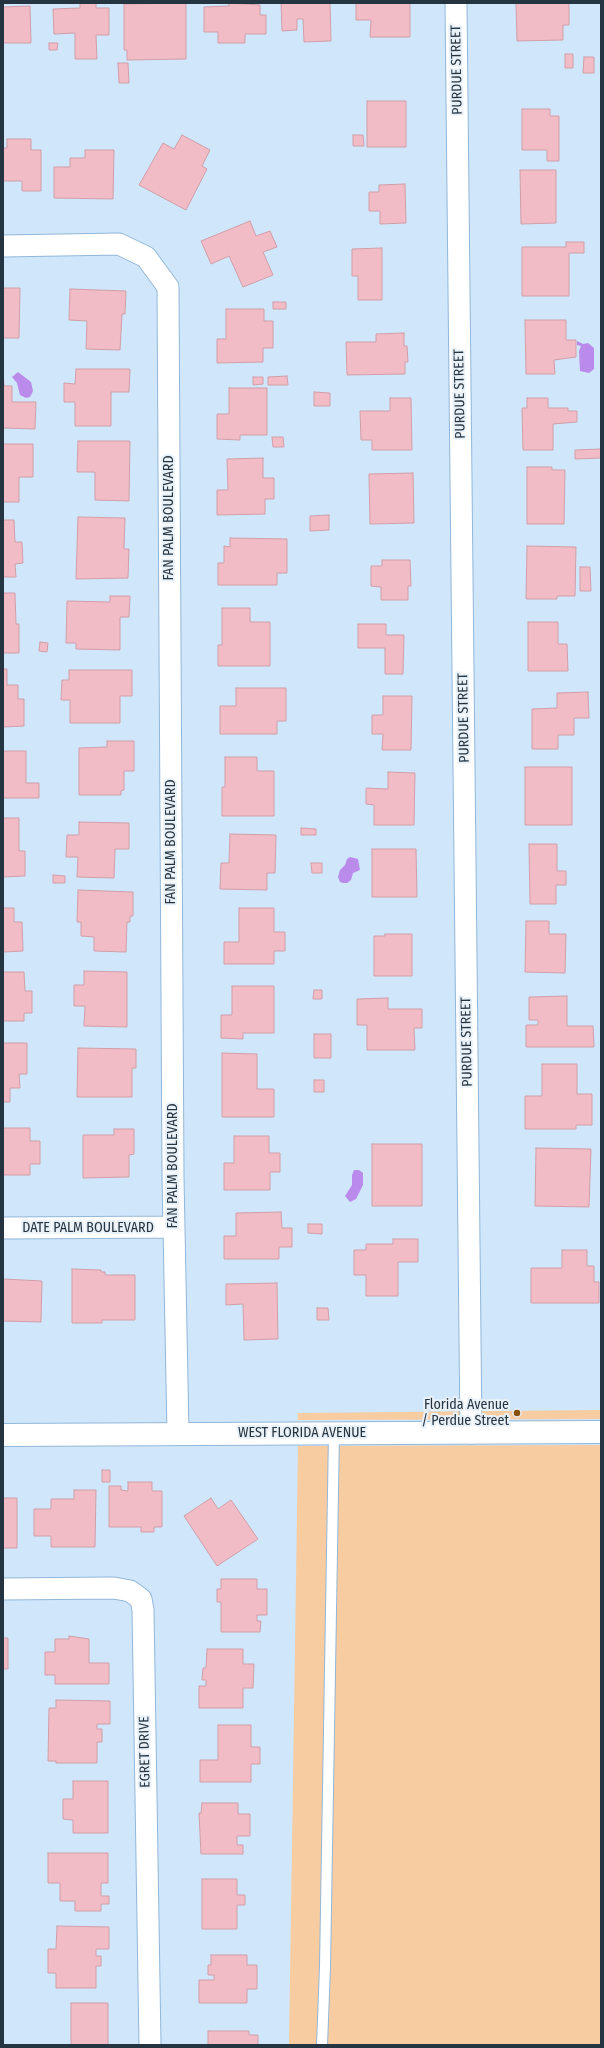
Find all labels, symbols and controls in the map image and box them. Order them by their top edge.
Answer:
street label: PURDUE STREET [448,25,466,115]
street label: PURDUE STREET [451,349,469,439]
street label: FAN PALM BOULEVARD [161,455,177,581]
street label: PURDUE STREET [455,673,473,763]
street label: FAN PALM BOULEVARD [163,779,179,905]
street label: PURDUE STREET [458,997,476,1087]
street label: FAN PALM BOULEVARD [165,1103,181,1229]
street label: DATE PALM BOULEVARD [22,1220,154,1236]
place label: Florida Avenue / Perdue Street [421,1397,509,1430]
marker: Florida Avenue / Perdue Street [512,1408,522,1418]
street label: WEST FLORIDA AVENUE [238,1425,366,1441]
street label: EGRET DRIVE [136,1716,154,1788]

